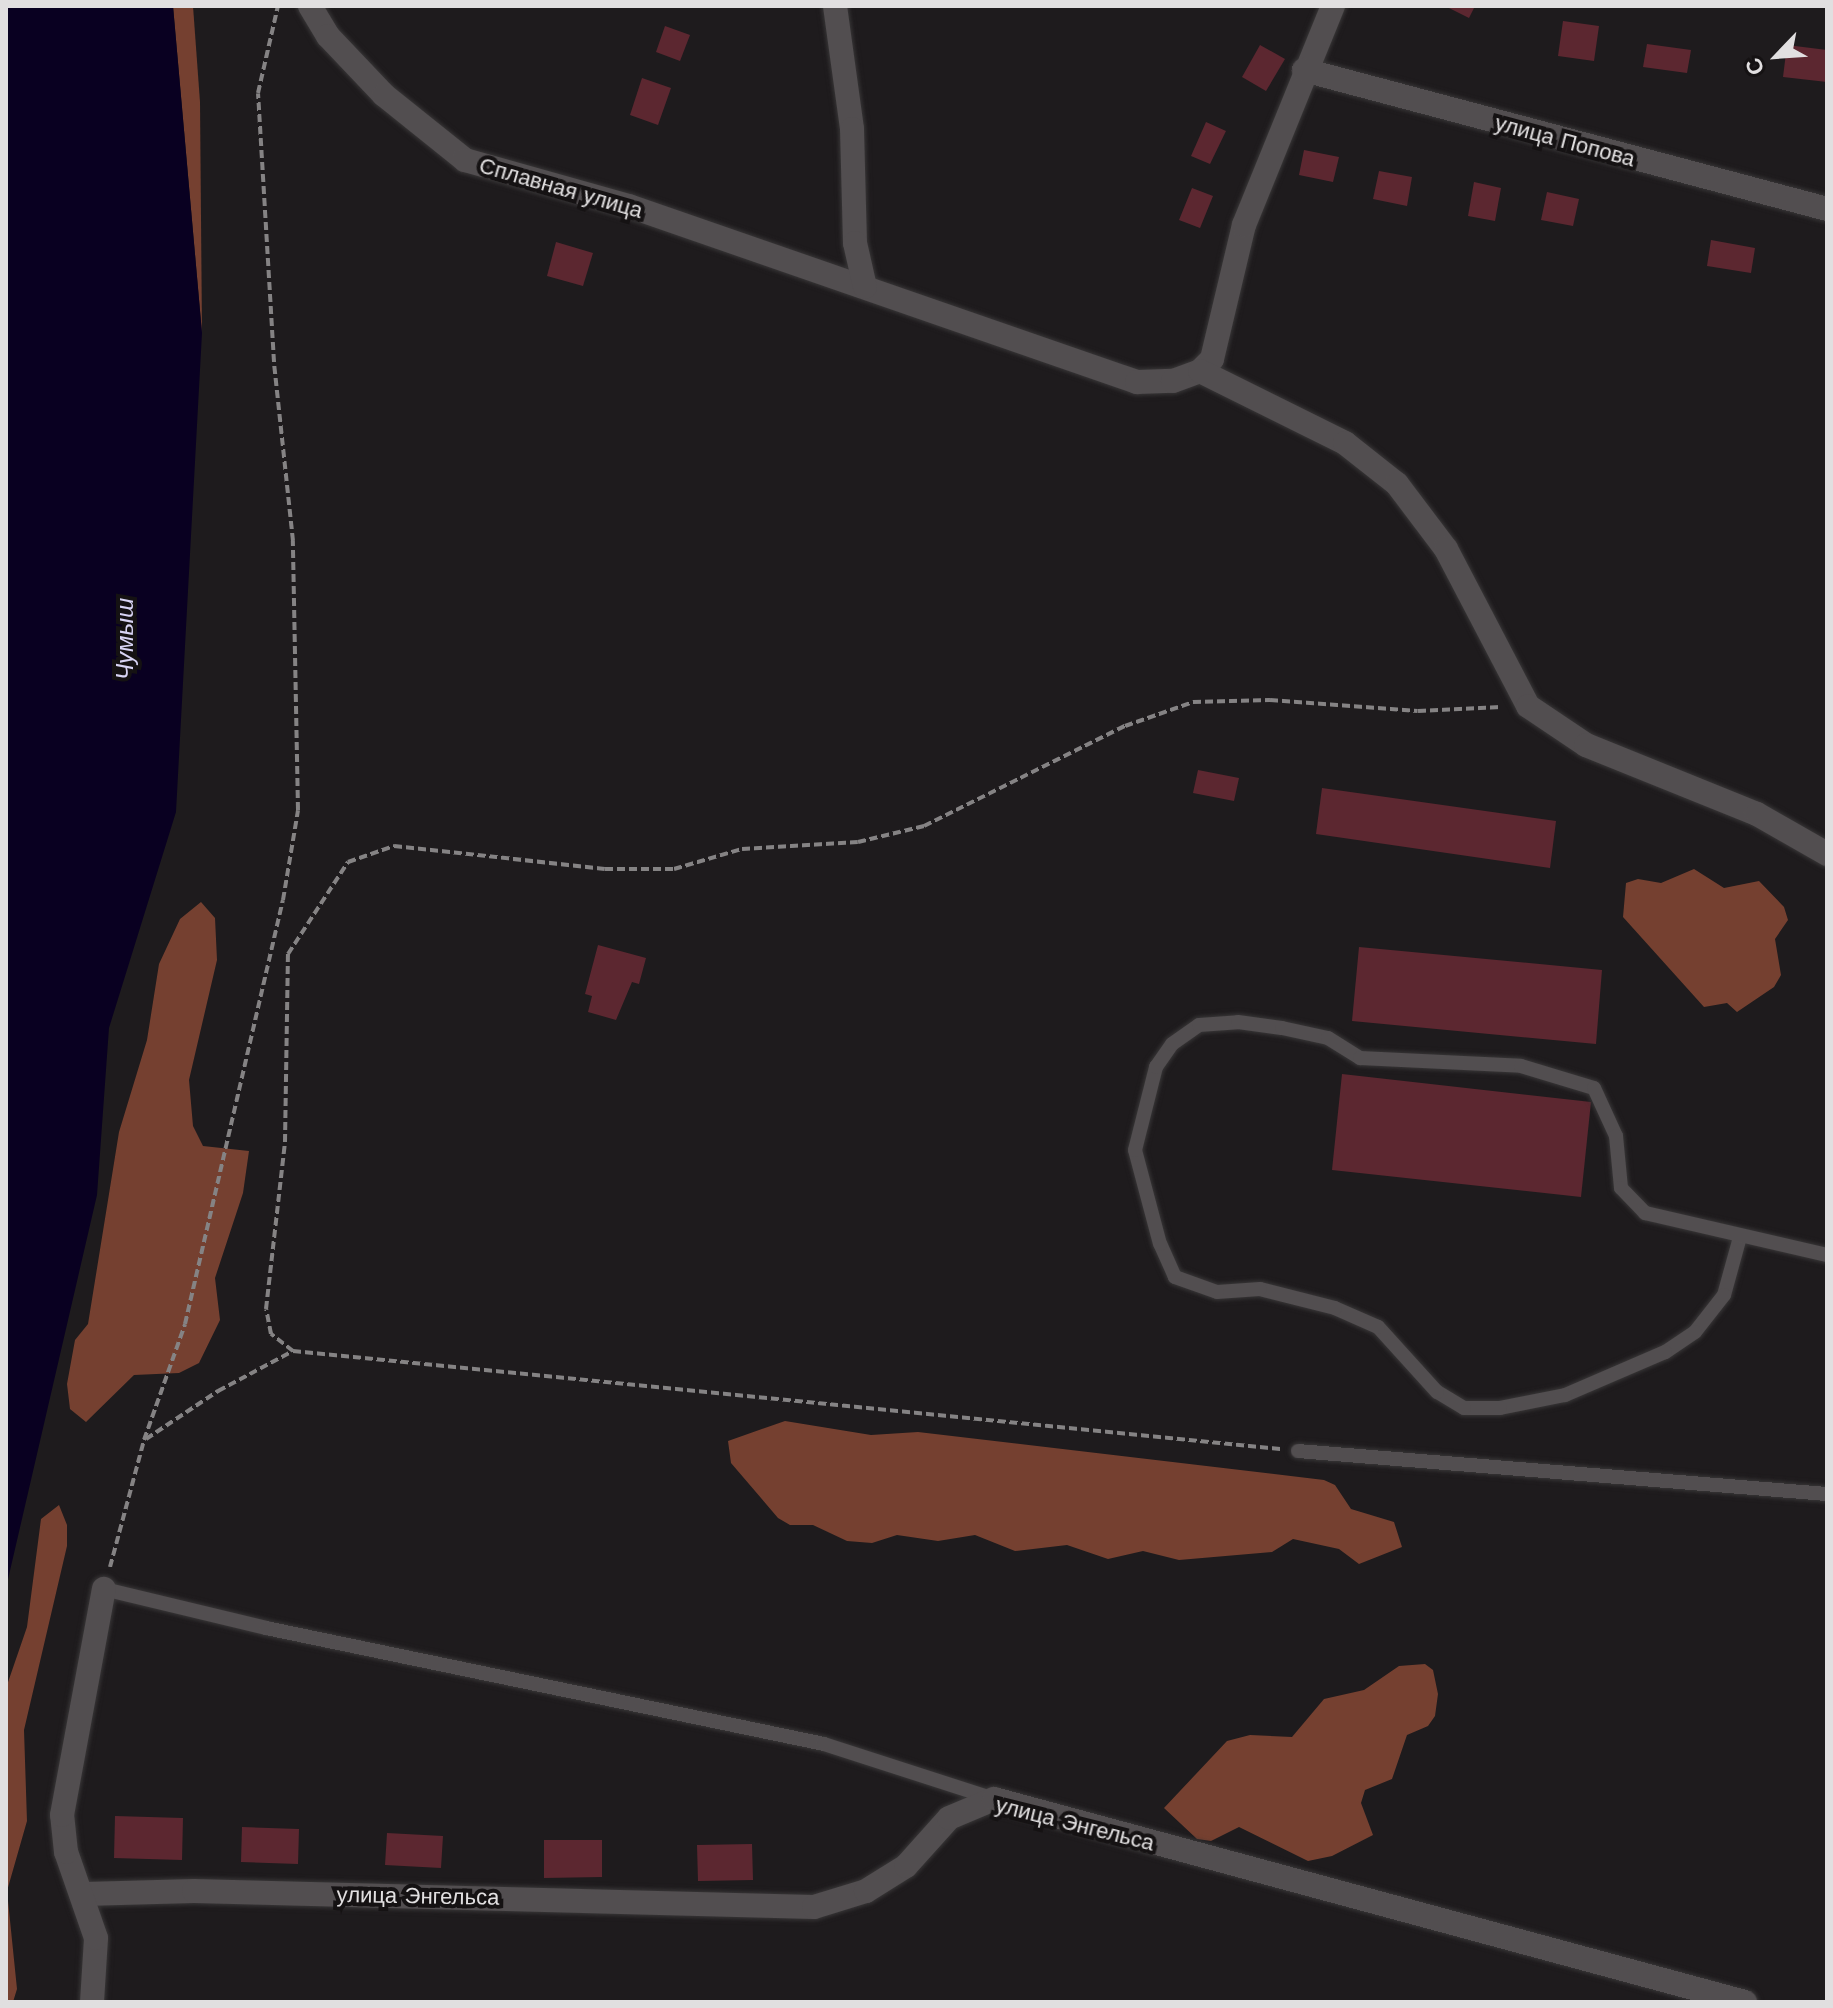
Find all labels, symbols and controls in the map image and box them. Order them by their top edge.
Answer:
north arrow [1737,16,1817,96]
text: С [1740,54,1769,79]
street label: улица Попова [1492,110,1638,172]
street label: Сплавная улица [476,152,646,224]
water label: Чумыш [112,598,140,680]
street label: улица Энгельса [993,1792,1157,1856]
street label: улица Энгельса [337,1881,499,1911]

